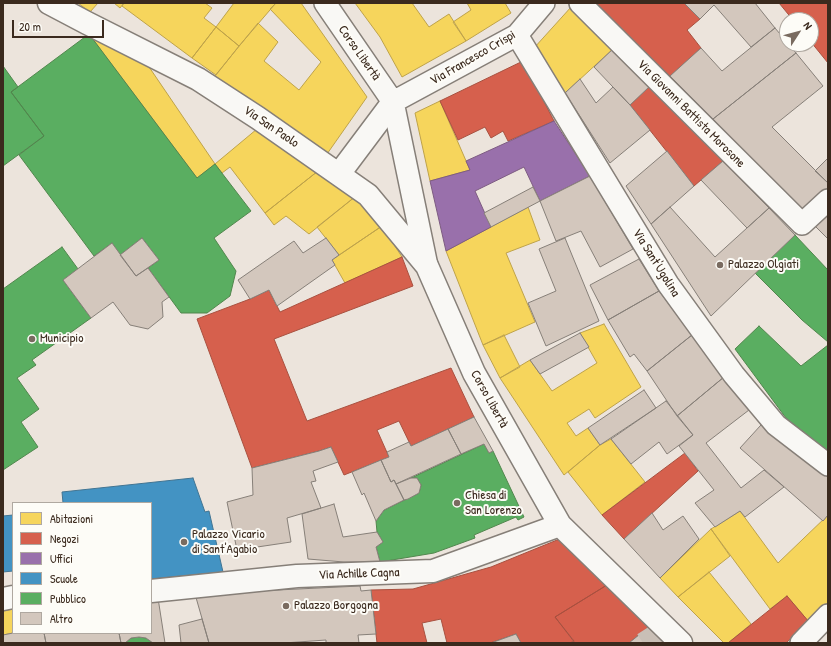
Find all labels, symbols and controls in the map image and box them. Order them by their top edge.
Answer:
scale bar [14,12,106,38]
north arrow [779,12,819,52]
text: 20 m [19,18,41,35]
text: N [801,19,815,32]
street label: Corso Libertà [334,23,384,83]
street label: Via Francesco Crispi [427,27,519,89]
street label: Via Giovanni Battista Morosone [634,57,748,171]
street label: Via San Paolo [240,103,302,151]
street label: Via Sant'Ugolina [629,226,683,300]
place label: Palazzo Olgiati [728,257,799,273]
marker: Palazzo Olgiati [715,260,725,270]
place label: Municipio [40,331,83,347]
marker: Municipio [27,334,37,344]
street label: Corso Libertà [467,367,511,431]
place label: Chiesa di San Lorenzo [465,488,522,519]
marker: Chiesa di San Lorenzo [452,498,462,508]
legend [12,502,152,634]
text: Abitazioni [50,510,93,527]
place label: Palazzo Vicario di Sant'Agabio [192,527,265,558]
text: Negozi [50,530,79,547]
marker: Palazzo Vicario di Sant'Agabio [179,537,189,547]
text: Uffici [50,550,73,567]
street label: Via Achille Cagna [318,565,400,583]
text: Scuole [50,570,78,587]
text: Pubblico [50,590,86,607]
place label: Palazzo Borgogna [294,598,378,614]
marker: Palazzo Borgogna [281,601,291,611]
text: Altro [50,610,73,627]

